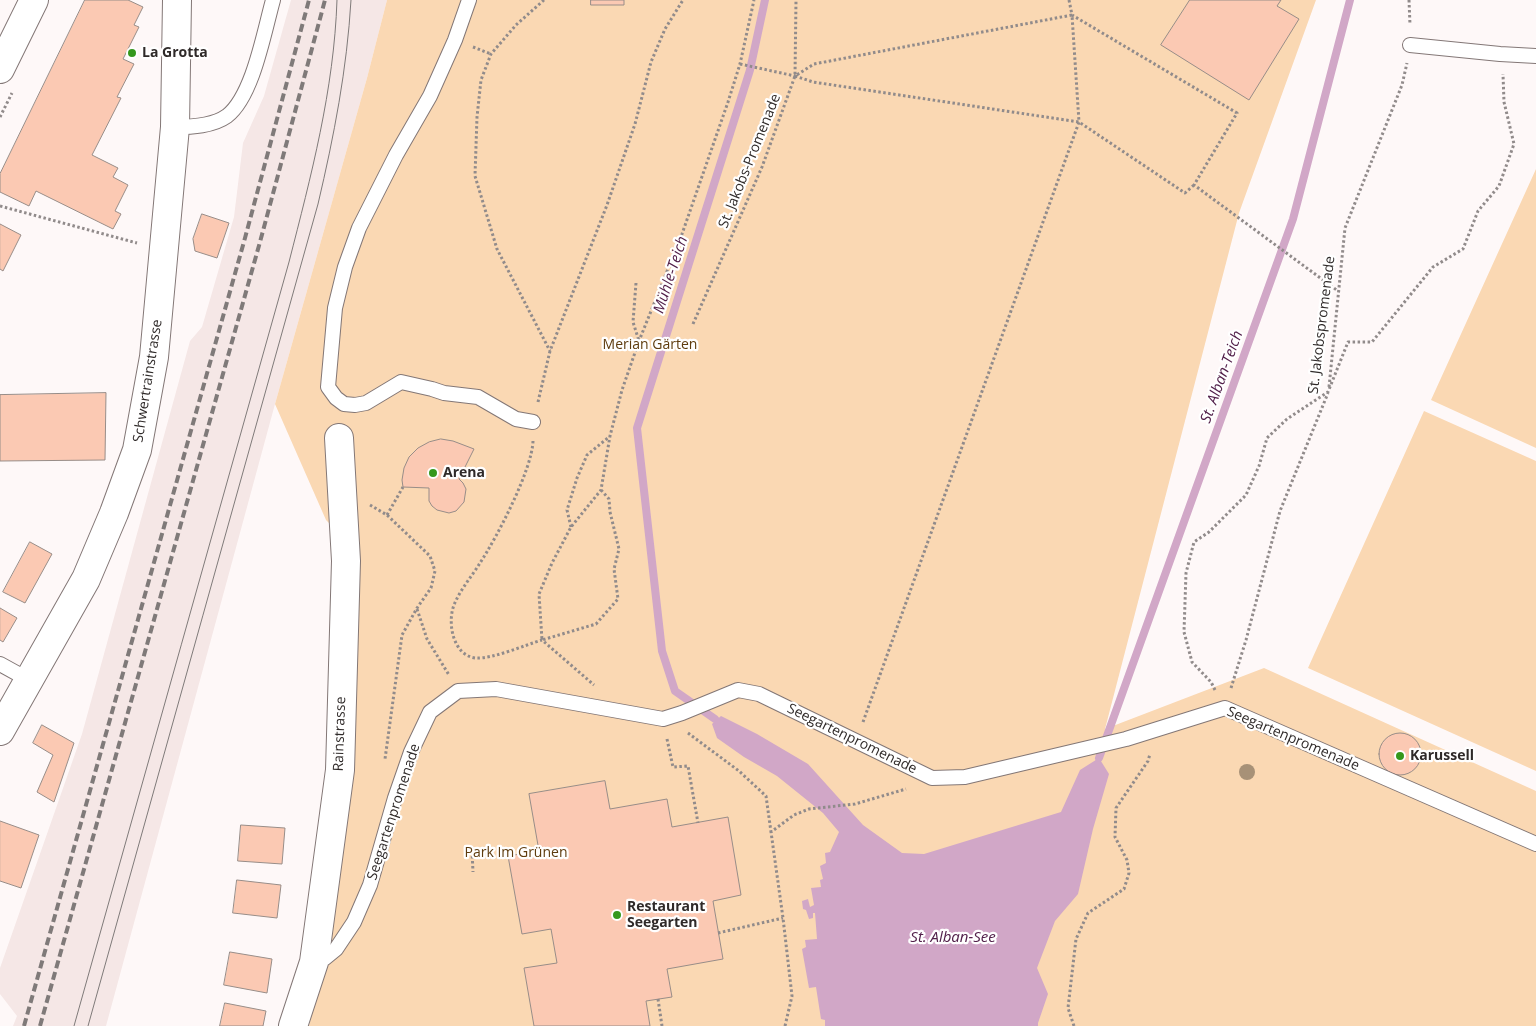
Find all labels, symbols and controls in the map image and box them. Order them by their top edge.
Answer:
place label: La Grotta [142,45,208,61]
marker: La Grotta [126,47,138,59]
street label: St. Jakobs-Promenade [715,91,785,231]
water label: Mühle-Teich [650,234,692,316]
street label: St. Jakobspromenade [1305,255,1339,395]
street label: Schwertrainstrasse [130,318,166,444]
water label: St. Alban-Teich [1197,328,1247,426]
park label: Merian Gärten [603,337,697,353]
place label: Arena [443,465,485,481]
marker: Arena [427,467,439,479]
street label: Rainstrasse [330,696,350,772]
street label: Seegartenpromenade [784,700,920,778]
street label: Seegartenpromenade [1224,703,1362,775]
street label: Seegartenpromenade [364,742,424,882]
place label: Karussell [1410,748,1474,764]
marker: Karussell [1394,750,1406,762]
park label: Park Im Grünen [465,845,567,861]
place label: Restaurant Seegarten [627,899,705,932]
marker: Restaurant Seegarten [611,909,623,921]
water label: St. Alban-See [910,929,996,947]

